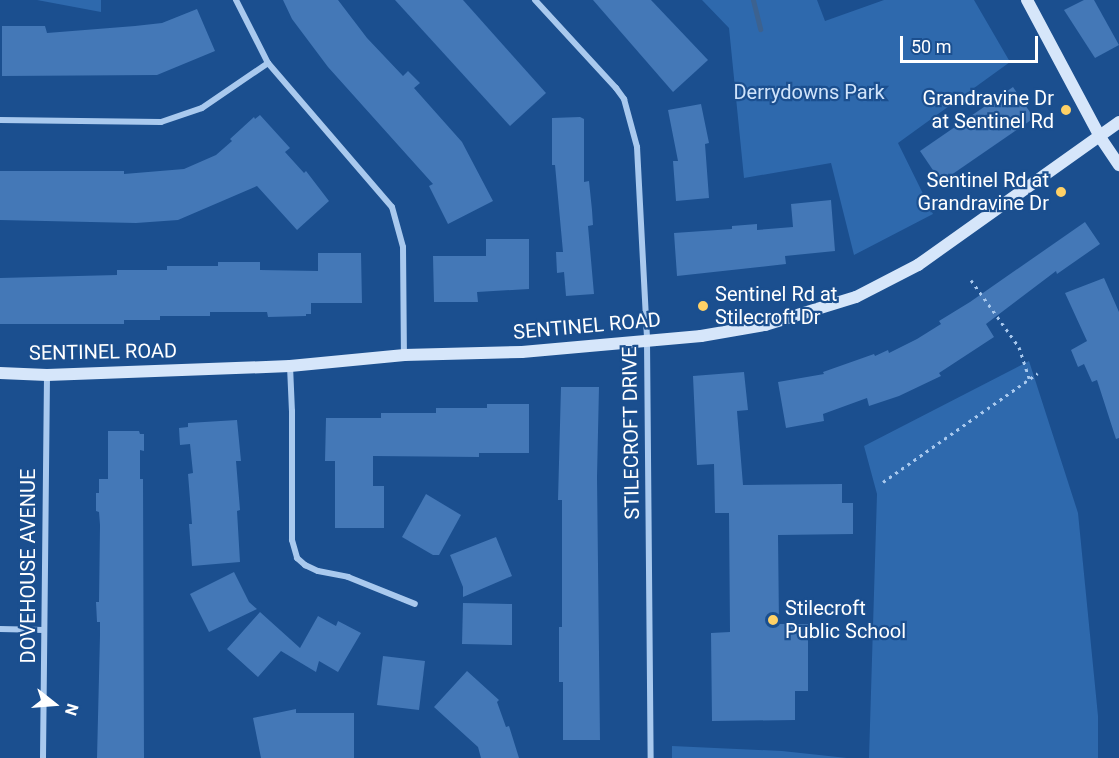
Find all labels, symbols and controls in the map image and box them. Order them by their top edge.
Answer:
scale bar [903,24,1041,62]
text: 50 m [911,36,951,57]
park label: Derrydowns Park [733,80,885,104]
place label: Grandravine Dr at Sentinel Rd [923,86,1054,133]
marker: Grandravine Dr at Sentinel Rd [1059,103,1073,117]
place label: Sentinel Rd at Grandravine Dr [918,168,1049,215]
marker: Sentinel Rd at Grandravine Dr [1054,185,1068,199]
place label: Sentinel Rd at Stilecroft Dr [715,282,837,329]
marker: Sentinel Rd at Stilecroft Dr [696,299,710,313]
street label: SENTINEL ROAD [512,308,662,344]
street label: SENTINEL ROAD [29,339,177,365]
street label: STILECROFT DRIVE [617,346,645,520]
street label: DOVEHOUSE AVENUE [16,469,40,663]
place label: Stilecroft Public School [785,596,906,643]
marker: Stilecroft Public School [766,613,780,627]
north arrow [24,674,84,734]
text: N [61,701,82,718]

